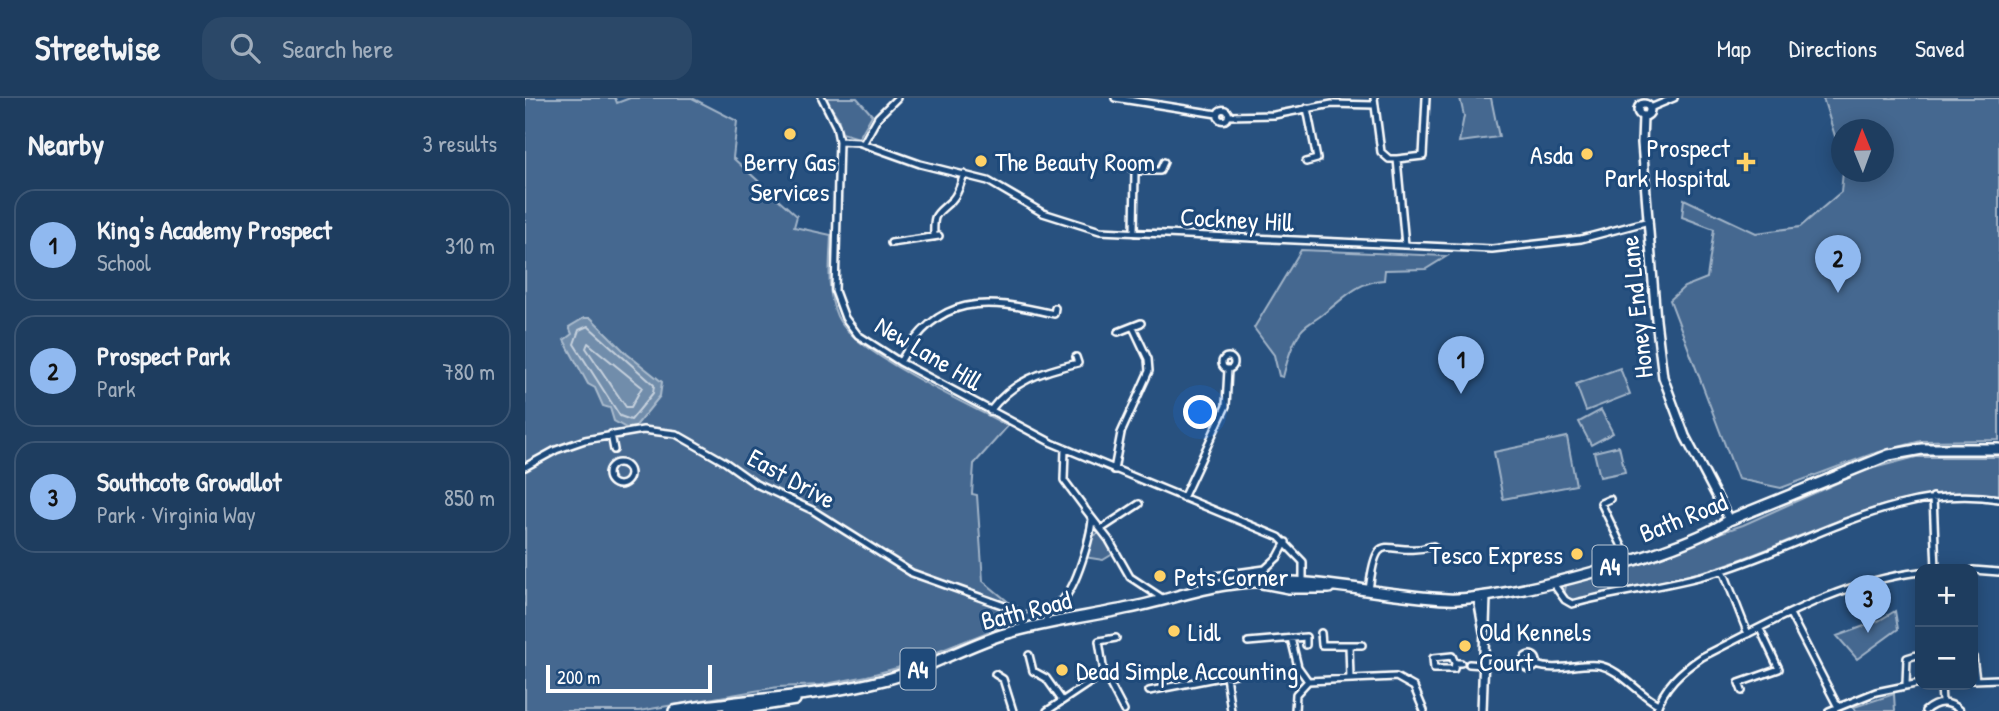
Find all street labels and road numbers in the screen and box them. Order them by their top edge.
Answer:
street label: Cockney Hill [1179,199,1296,239]
street label: Honey End Lane [1611,234,1661,380]
street label: New Lane Hill [869,307,990,399]
street label: East Drive [742,440,842,516]
street label: Bath Road [1634,484,1732,550]
road number: A4 [1593,546,1627,587]
street label: Bath Road [977,582,1075,638]
road number: A4 [901,648,935,690]

